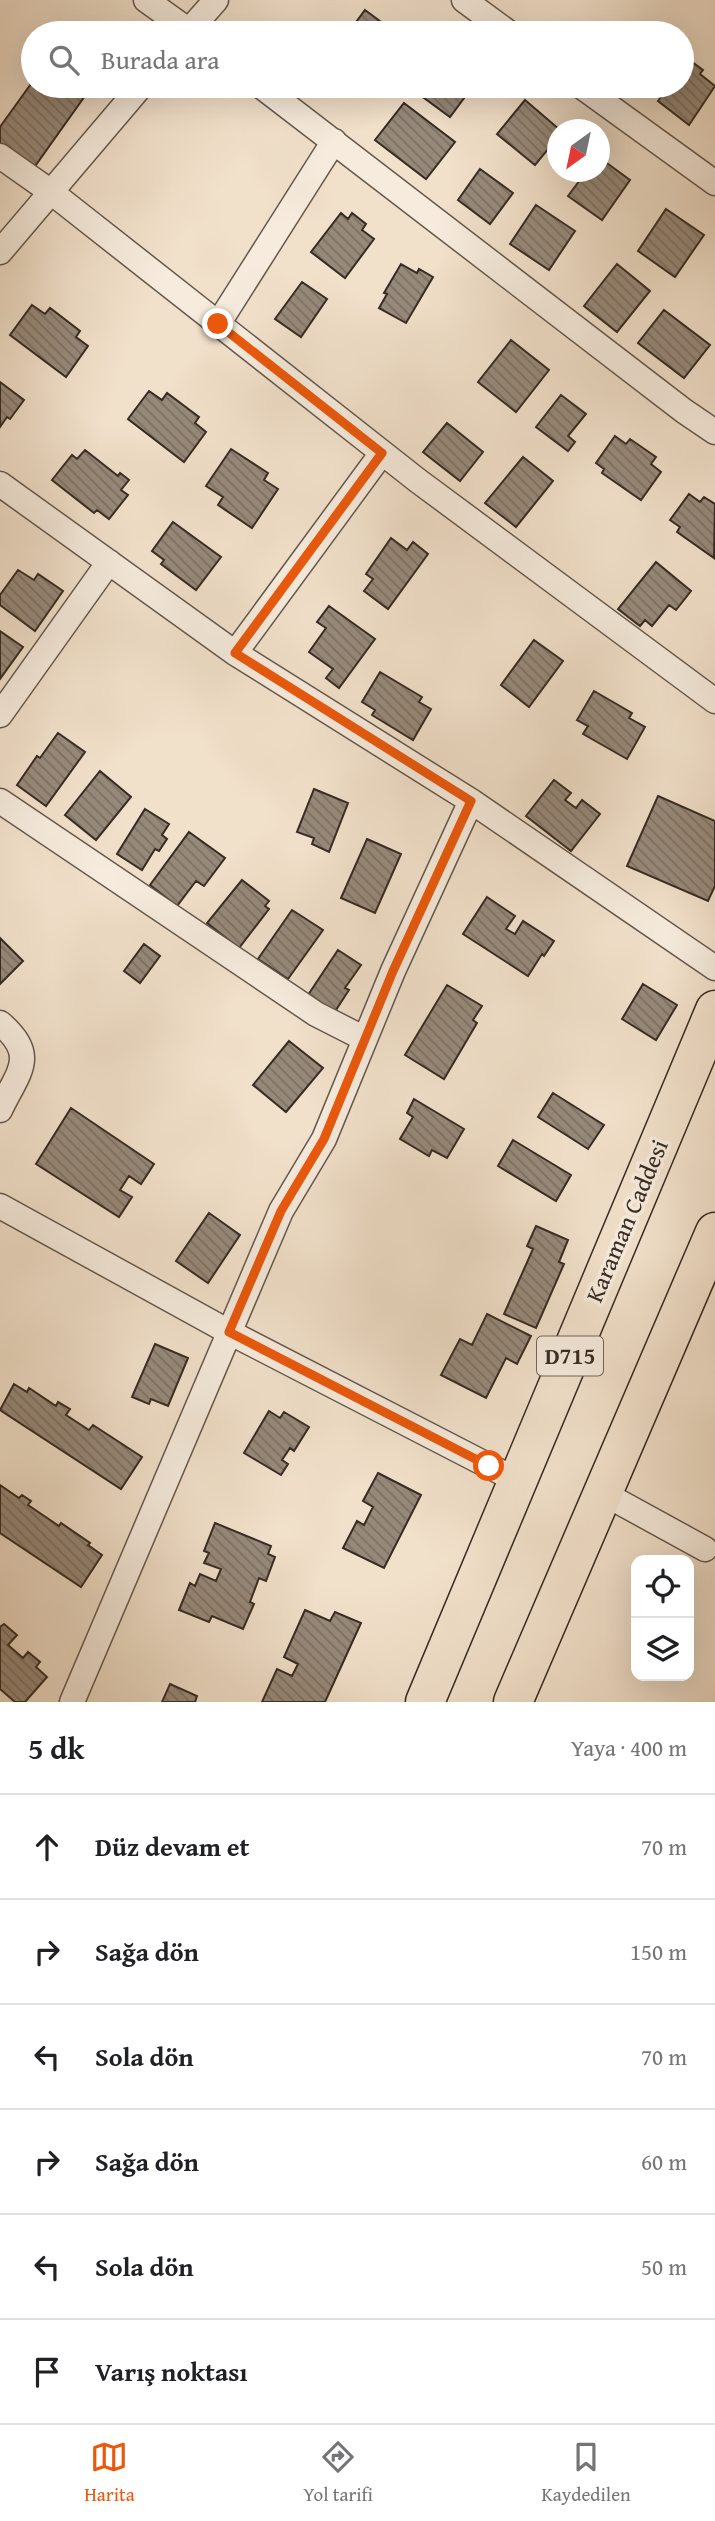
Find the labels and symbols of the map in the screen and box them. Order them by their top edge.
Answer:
north arrow [547,119,610,182]
route end [202,308,233,339]
street label: Karaman Caddesi [576,1134,677,1308]
road number: D715 [537,1336,603,1376]
route start [473,1450,504,1481]

